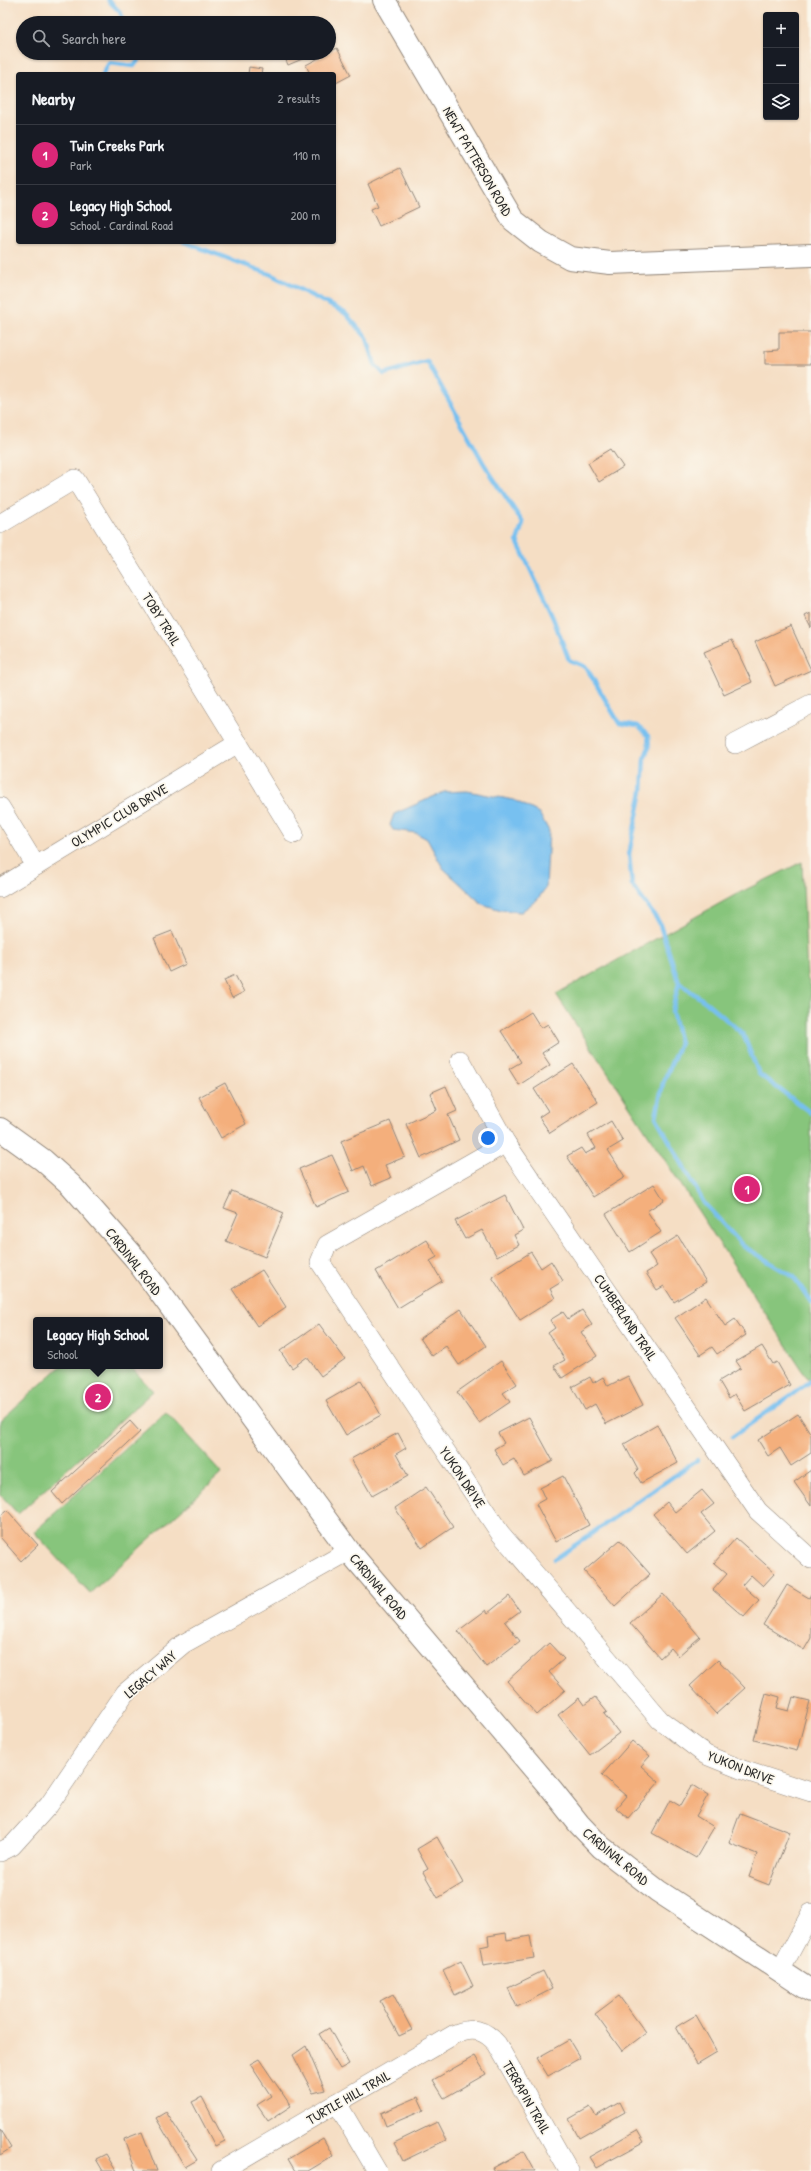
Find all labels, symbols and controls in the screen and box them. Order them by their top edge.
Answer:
map controls [763,12,799,120]
button: + [763,12,799,48]
search box [16,16,336,60]
icon: search [30,27,52,49]
text: Search here [62,28,126,49]
button: − [763,48,799,84]
button: layers [763,84,799,120]
text: Nearby [32,87,75,110]
text: 2 results [278,89,320,107]
street label: NEWT PATTERSON ROAD [439,103,517,220]
text: Twin Creeks Park [70,135,164,156]
text: 1 [43,146,47,164]
text: 110 m [293,146,320,164]
text: Park [70,156,92,174]
text: Legacy High School [70,195,172,216]
text: 2 [42,206,48,224]
text: 200 m [290,206,320,224]
text: School · Cardinal Road [70,216,173,234]
street label: TOBY TRAIL [138,589,186,649]
street label: OLYMPIC CLUB DRIVE [67,779,171,851]
your location [478,1128,498,1148]
pin: 1 [734,1174,760,1204]
street label: CARDINAL ROAD [102,1223,167,1299]
street label: CUMBERLAND TRAIL [590,1270,662,1364]
popup [33,1317,163,1369]
text: Legacy High School [47,1324,149,1345]
text: School [47,1345,78,1363]
pin: 2 [85,1382,111,1412]
street label: YUKON DRIVE [436,1443,490,1511]
street label: CARDINAL ROAD [346,1549,413,1623]
street label: LEGACY WAY [120,1645,181,1702]
street label: YUKON DRIVE [705,1746,777,1788]
street label: CARDINAL ROAD [579,1823,653,1890]
street label: TERRAPIN TRAIL [498,2057,556,2137]
street label: TURTLE HILL TRAIL [303,2065,393,2129]

